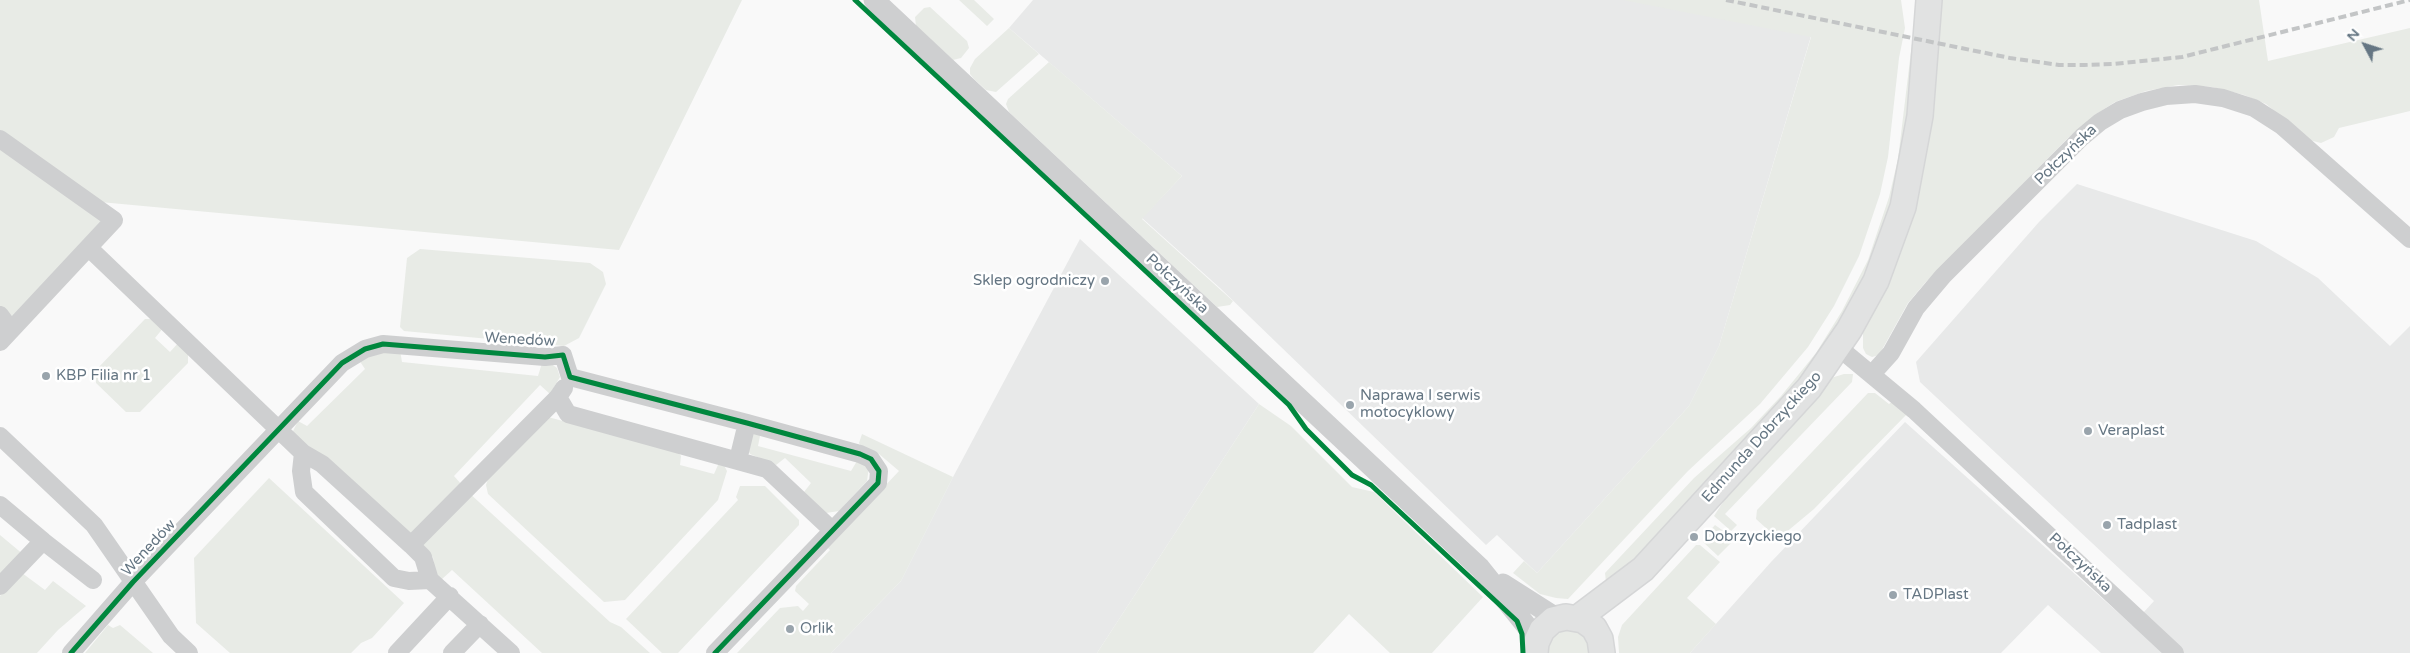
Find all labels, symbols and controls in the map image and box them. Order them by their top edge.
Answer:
north arrow [2340,20,2390,70]
text: N [2343,25,2363,45]
street label: Połczyńska [2031,121,2101,189]
street label: Połczyńska [1142,250,1212,318]
place label: Sklep ogrodniczy [973,272,1095,290]
marker: Sklep ogrodniczy [1099,275,1111,287]
street label: Wenedów [484,329,556,351]
place label: KBP Filia nr 1 [56,367,151,385]
street label: Edmunda Dobrzyckiego [1698,368,1826,506]
marker: KBP Filia nr 1 [40,370,52,382]
place label: Naprawa I serwis motocyklowy [1360,387,1481,422]
marker: Naprawa I serwis motocyklowy [1344,399,1356,411]
place label: Veraplast [2098,422,2165,440]
marker: Veraplast [2082,425,2094,437]
street label: Wenedów [118,516,180,580]
place label: Tadplast [2117,516,2177,534]
marker: Tadplast [2101,519,2113,531]
place label: Dobrzyckiego [1704,528,1802,546]
street label: Połczyńska [2045,529,2115,597]
marker: Dobrzyckiego [1688,531,1700,543]
place label: TADPlast [1903,586,1969,604]
marker: TADPlast [1887,589,1899,601]
place label: Orlik [800,620,833,638]
marker: Orlik [784,623,796,635]

